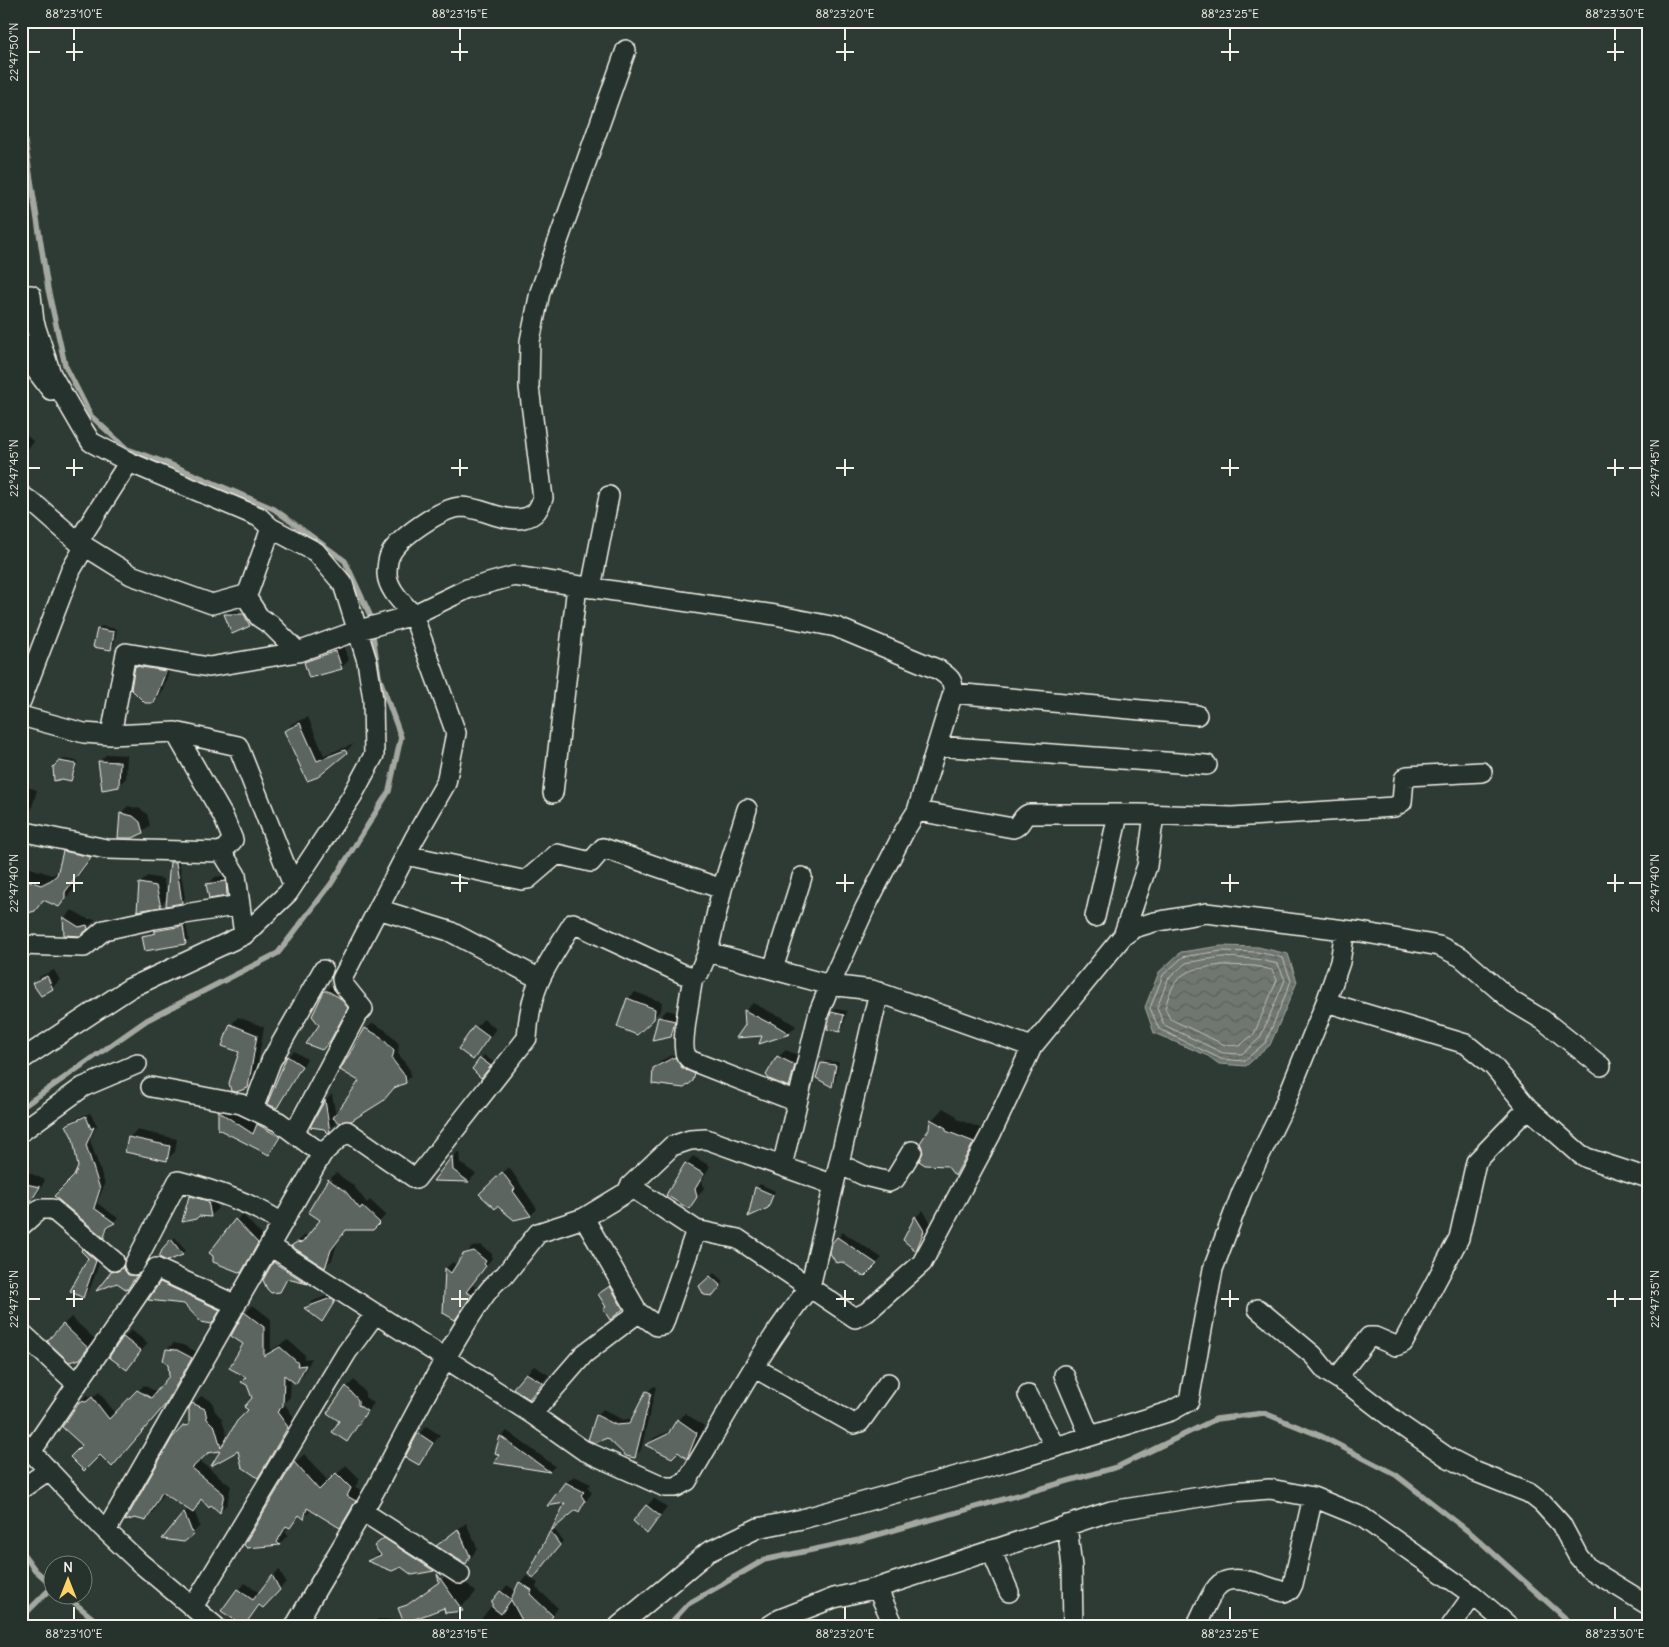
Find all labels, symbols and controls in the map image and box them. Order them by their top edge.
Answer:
text: 88°23'10"E [45,6,103,21]
text: 88°23'15"E [432,6,488,21]
text: 88°23'20"E [815,6,875,21]
text: 88°23'25"E [1201,6,1259,21]
text: 88°23'30"E [1585,6,1645,21]
text: 22°47'50"N [6,22,21,82]
text: 22°47'45"N [6,439,21,497]
text: 22°47'45"N [1647,439,1662,497]
text: 22°47'40"N [6,854,21,912]
text: 22°47'40"N [1647,854,1662,912]
text: 22°47'35"N [6,1270,21,1328]
text: 22°47'35"N [1647,1270,1662,1328]
north arrow [42,1554,92,1604]
text: N [63,1558,73,1576]
text: 88°23'10"E [45,1626,103,1641]
text: 88°23'15"E [432,1626,488,1641]
text: 88°23'20"E [815,1626,875,1641]
text: 88°23'25"E [1201,1626,1259,1641]
text: 88°23'30"E [1585,1626,1645,1641]

